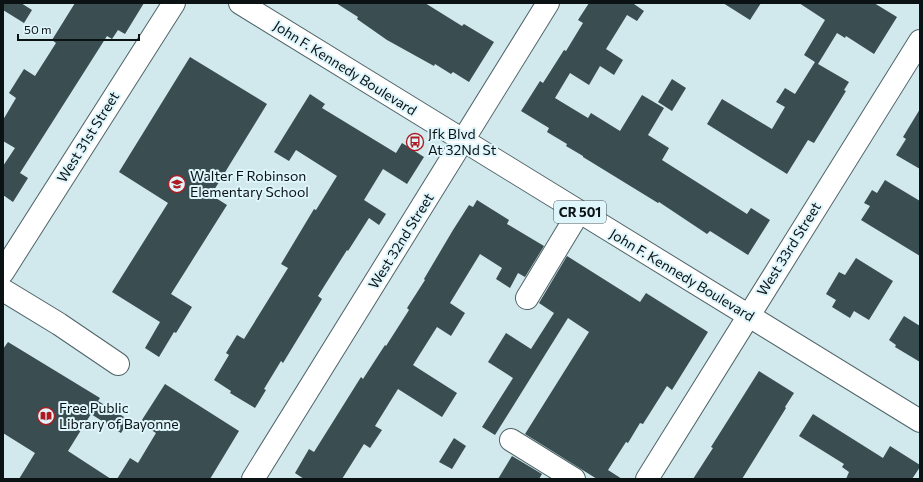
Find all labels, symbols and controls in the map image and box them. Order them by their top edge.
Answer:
scale bar [18,16,139,42]
street label: John F. Kennedy Boulevard [271,17,420,119]
text: 50 m [24,22,52,36]
street label: West 31st Street [53,88,122,185]
place label: Jfk Blvd At 32Nd St [428,125,497,158]
bus stop icon: Jfk Blvd At 32Nd St [405,132,425,152]
place label: Walter F Robinson Elementary School [190,167,309,200]
school or university icon: Walter F Robinson Elementary School [167,174,187,194]
street label: West 32nd Street [364,190,437,292]
street label: West 33rd Street [753,199,824,299]
road number: CR 501 [554,201,606,223]
street label: John F. Kennedy Boulevard [607,225,758,324]
place label: Free Public Library of Bayonne [59,399,179,432]
library icon: Free Public Library of Bayonne [36,406,56,426]

